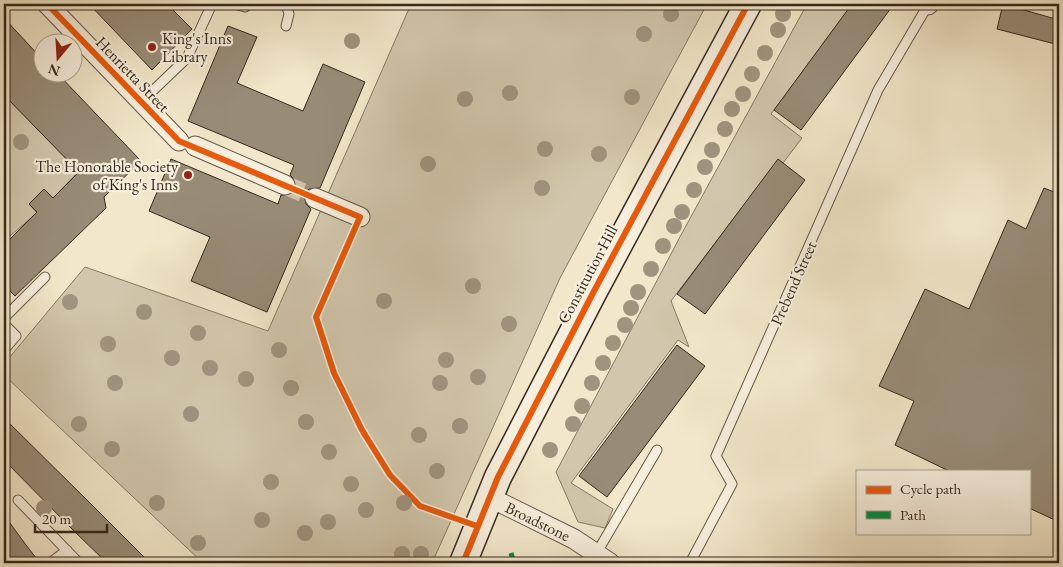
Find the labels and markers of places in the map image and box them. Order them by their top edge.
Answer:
place label: King's Inns Library [162,28,231,67]
marker: King's Inns Library [146,41,158,53]
place label: The Honorable Society of King's Inns [35,156,179,195]
marker: The Honorable Society of King's Inns [182,169,194,181]

